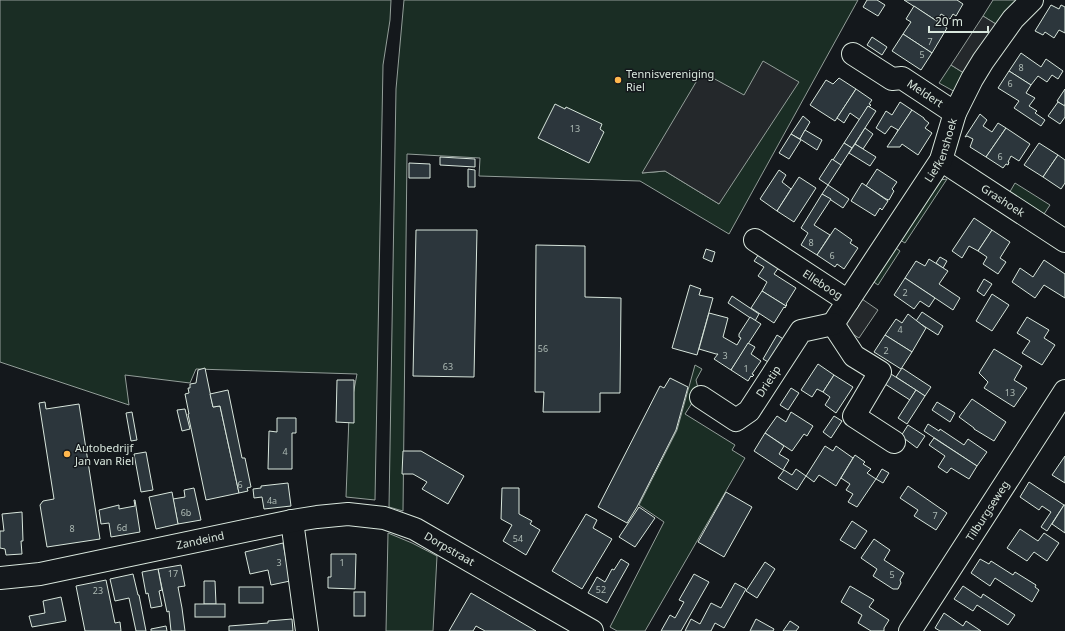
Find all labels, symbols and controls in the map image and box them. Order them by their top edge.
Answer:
scale bar [929,8,988,34]
text: 20 m [935,13,963,30]
house number: 7 [927,35,933,48]
house number: 5 [919,48,925,61]
house number: 8 [1018,61,1024,74]
place label: Tennisvereniging Riel [626,66,714,94]
marker: Tennisvereniging Riel [613,75,623,85]
street label: Meldert [904,75,946,110]
house number: 6 [1007,77,1013,90]
street label: Liefkenshoek [921,116,960,185]
house number: 13 [570,122,580,135]
house number: 6 [997,150,1003,163]
street label: Grashoek [978,180,1028,220]
house number: 8 [808,236,814,249]
house number: 6 [829,249,835,262]
street label: Elleboog [800,265,846,303]
house number: 2 [902,286,908,299]
house number: 4 [897,323,903,336]
house number: 56 [538,342,548,355]
house number: 2 [883,344,889,357]
house number: 3 [722,349,728,362]
house number: 63 [443,360,453,373]
house number: 1 [743,362,749,375]
street label: Drietip [752,362,784,400]
house number: 13 [1005,386,1015,399]
place label: Autobedrijf Jan van Riel [74,440,134,468]
house number: 4 [282,445,288,458]
marker: Autobedrijf Jan van Riel [62,449,72,459]
street label: Tilburgseweg [962,477,1012,544]
house number: 6 [237,478,243,491]
house number: 4a [267,494,277,507]
house number: 6b [181,506,192,519]
house number: 7 [932,509,938,522]
house number: 6d [117,521,127,534]
house number: 8 [69,522,75,535]
street label: Zandeind [175,527,226,552]
street label: Dorpstraat [422,528,478,569]
house number: 54 [513,532,523,545]
house number: 3 [276,556,282,569]
house number: 1 [339,556,345,569]
house number: 17 [168,567,178,580]
house number: 5 [889,568,895,581]
house number: 52 [596,583,606,596]
house number: 23 [93,584,103,597]

